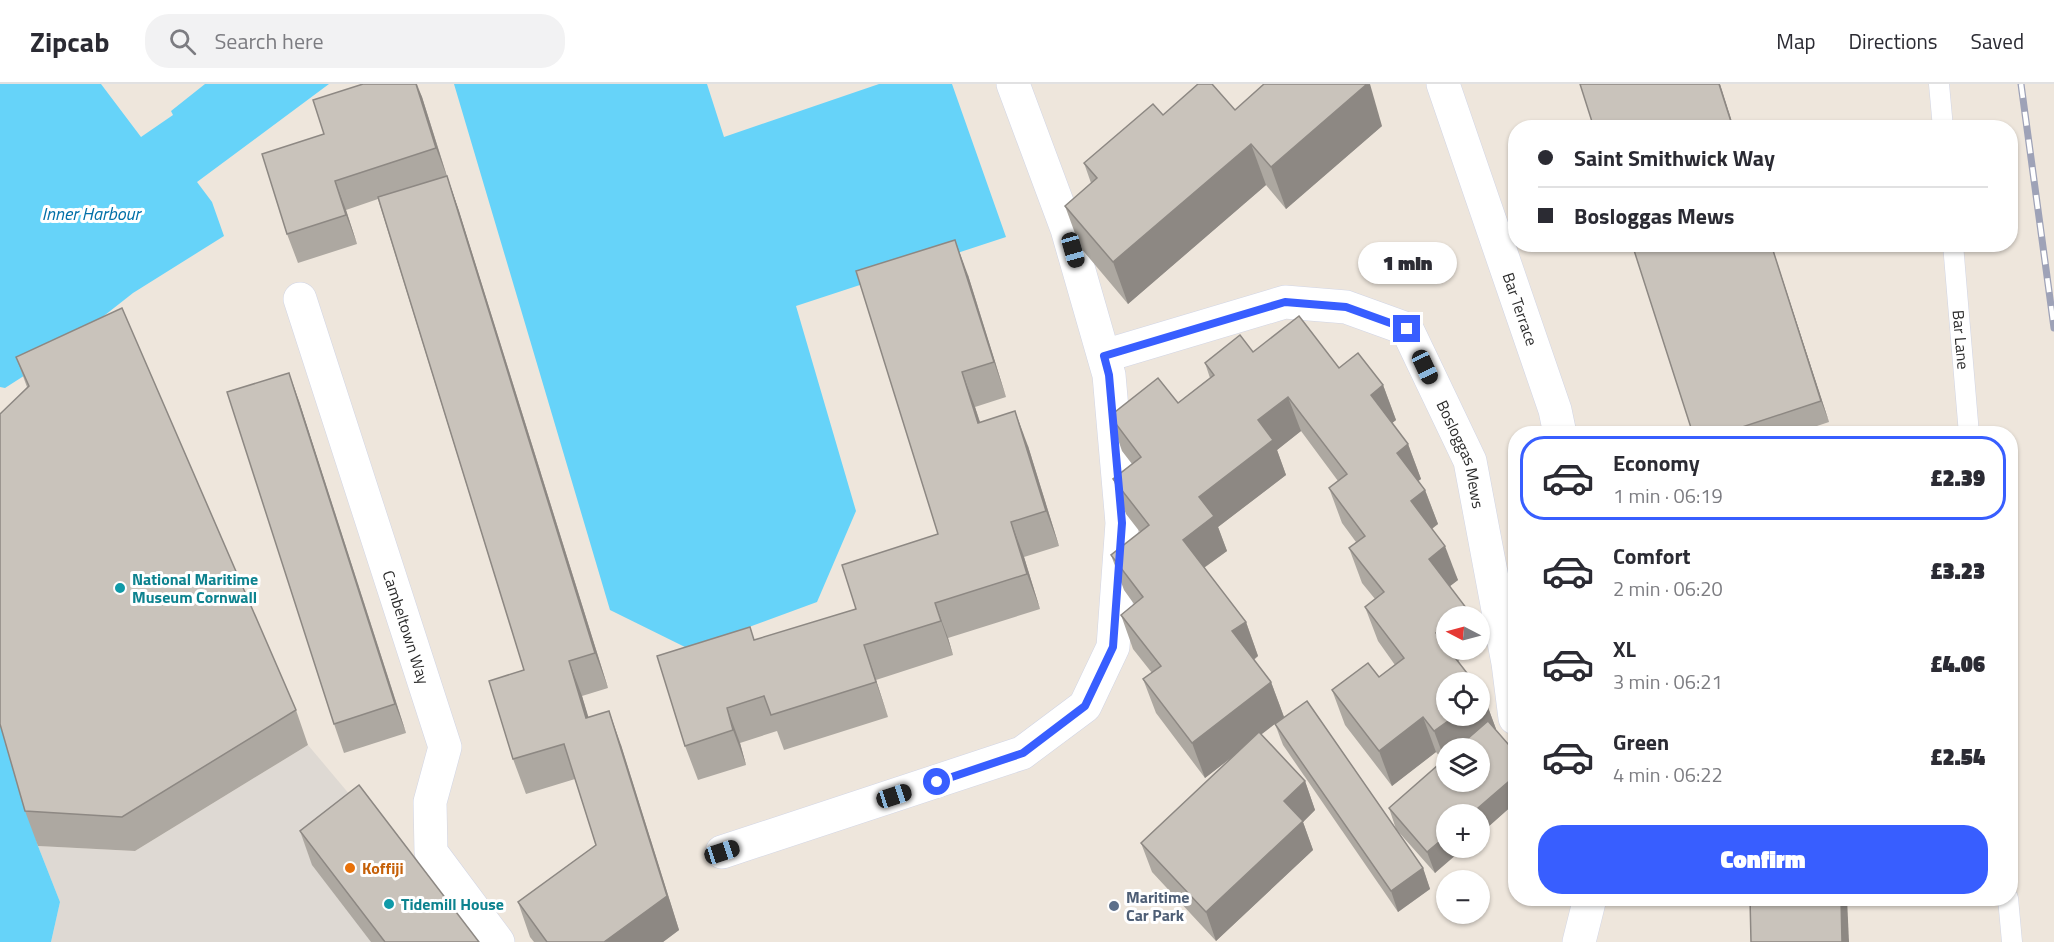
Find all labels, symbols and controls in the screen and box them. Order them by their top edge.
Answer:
search box [145,14,565,68]
text: Zipcab [30,20,109,63]
text: Search here [214,24,324,58]
icon: search [166,25,199,58]
text: Map [1776,25,1816,57]
text: Directions [1849,25,1938,57]
text: Saved [1971,25,2024,57]
text: Saint Smithwick Way [1574,141,1775,175]
text: Bosloggas Mews [1574,199,1734,233]
water label: Inner Harbour [42,200,143,227]
car [1059,230,1087,270]
callout: 1 min [1358,242,1456,284]
text: 1 min [1383,247,1432,278]
street label: Bar Terrace [1497,269,1544,349]
street label: Bar Lane [1947,309,1976,370]
route end [1393,315,1420,342]
car [1409,347,1441,387]
street label: Bosloggas Mews [1431,396,1491,510]
text: Economy [1613,446,1700,480]
icon: car [1541,451,1595,505]
text: £2.39 [1930,461,1985,495]
text: 1 min · 06:19 [1613,480,1723,511]
text: Comfort [1613,539,1691,573]
icon: car [1541,544,1595,598]
text: £3.23 [1930,554,1985,588]
place label: National Maritime Museum Cornwall [132,567,258,609]
street label: Cambeltown Way [377,567,436,687]
text: 2 min · 06:20 [1613,573,1723,604]
marker: National Maritime Museum Cornwall [113,581,127,595]
north arrow [1436,606,1490,660]
map controls [1436,606,1490,924]
text: XL [1613,632,1636,666]
icon: car [1541,637,1595,691]
text: £4.06 [1930,647,1985,681]
text: 3 min · 06:21 [1613,666,1723,697]
button: locate [1436,672,1490,726]
text: Green [1613,725,1669,759]
icon: car [1541,730,1595,784]
button: layers [1436,738,1490,792]
text: £2.54 [1930,740,1985,774]
text: 4 min · 06:22 [1613,759,1723,790]
route start [923,768,950,795]
car [874,782,914,810]
button: + [1436,804,1490,858]
button: Confirm [1538,825,1988,894]
car [702,838,742,866]
place label: Koffiji [362,856,404,880]
marker: Koffiji [343,861,357,875]
button: − [1436,870,1490,924]
place label: Maritime Car Park [1126,885,1190,927]
place label: Tidemill House [401,892,504,916]
marker: Tidemill House [382,897,396,911]
marker: Maritime Car Park [1107,899,1121,913]

